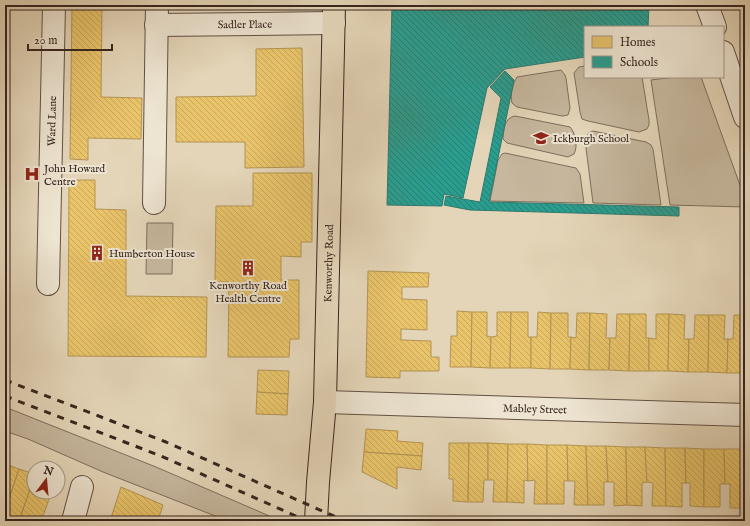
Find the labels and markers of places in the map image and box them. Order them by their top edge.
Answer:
school or university icon: Ickburgh School [532,129,550,147]
place label: Ickburgh School [553,132,629,146]
place label: John Howard Centre [42,162,105,189]
hospital icon: John Howard Centre [23,165,41,183]
building icon: Humberton House [88,244,106,262]
place label: Humberton House [109,247,195,261]
building icon: Kenworthy Road Health Centre [239,259,257,277]
place label: Kenworthy Road Health Centre [209,279,287,306]

